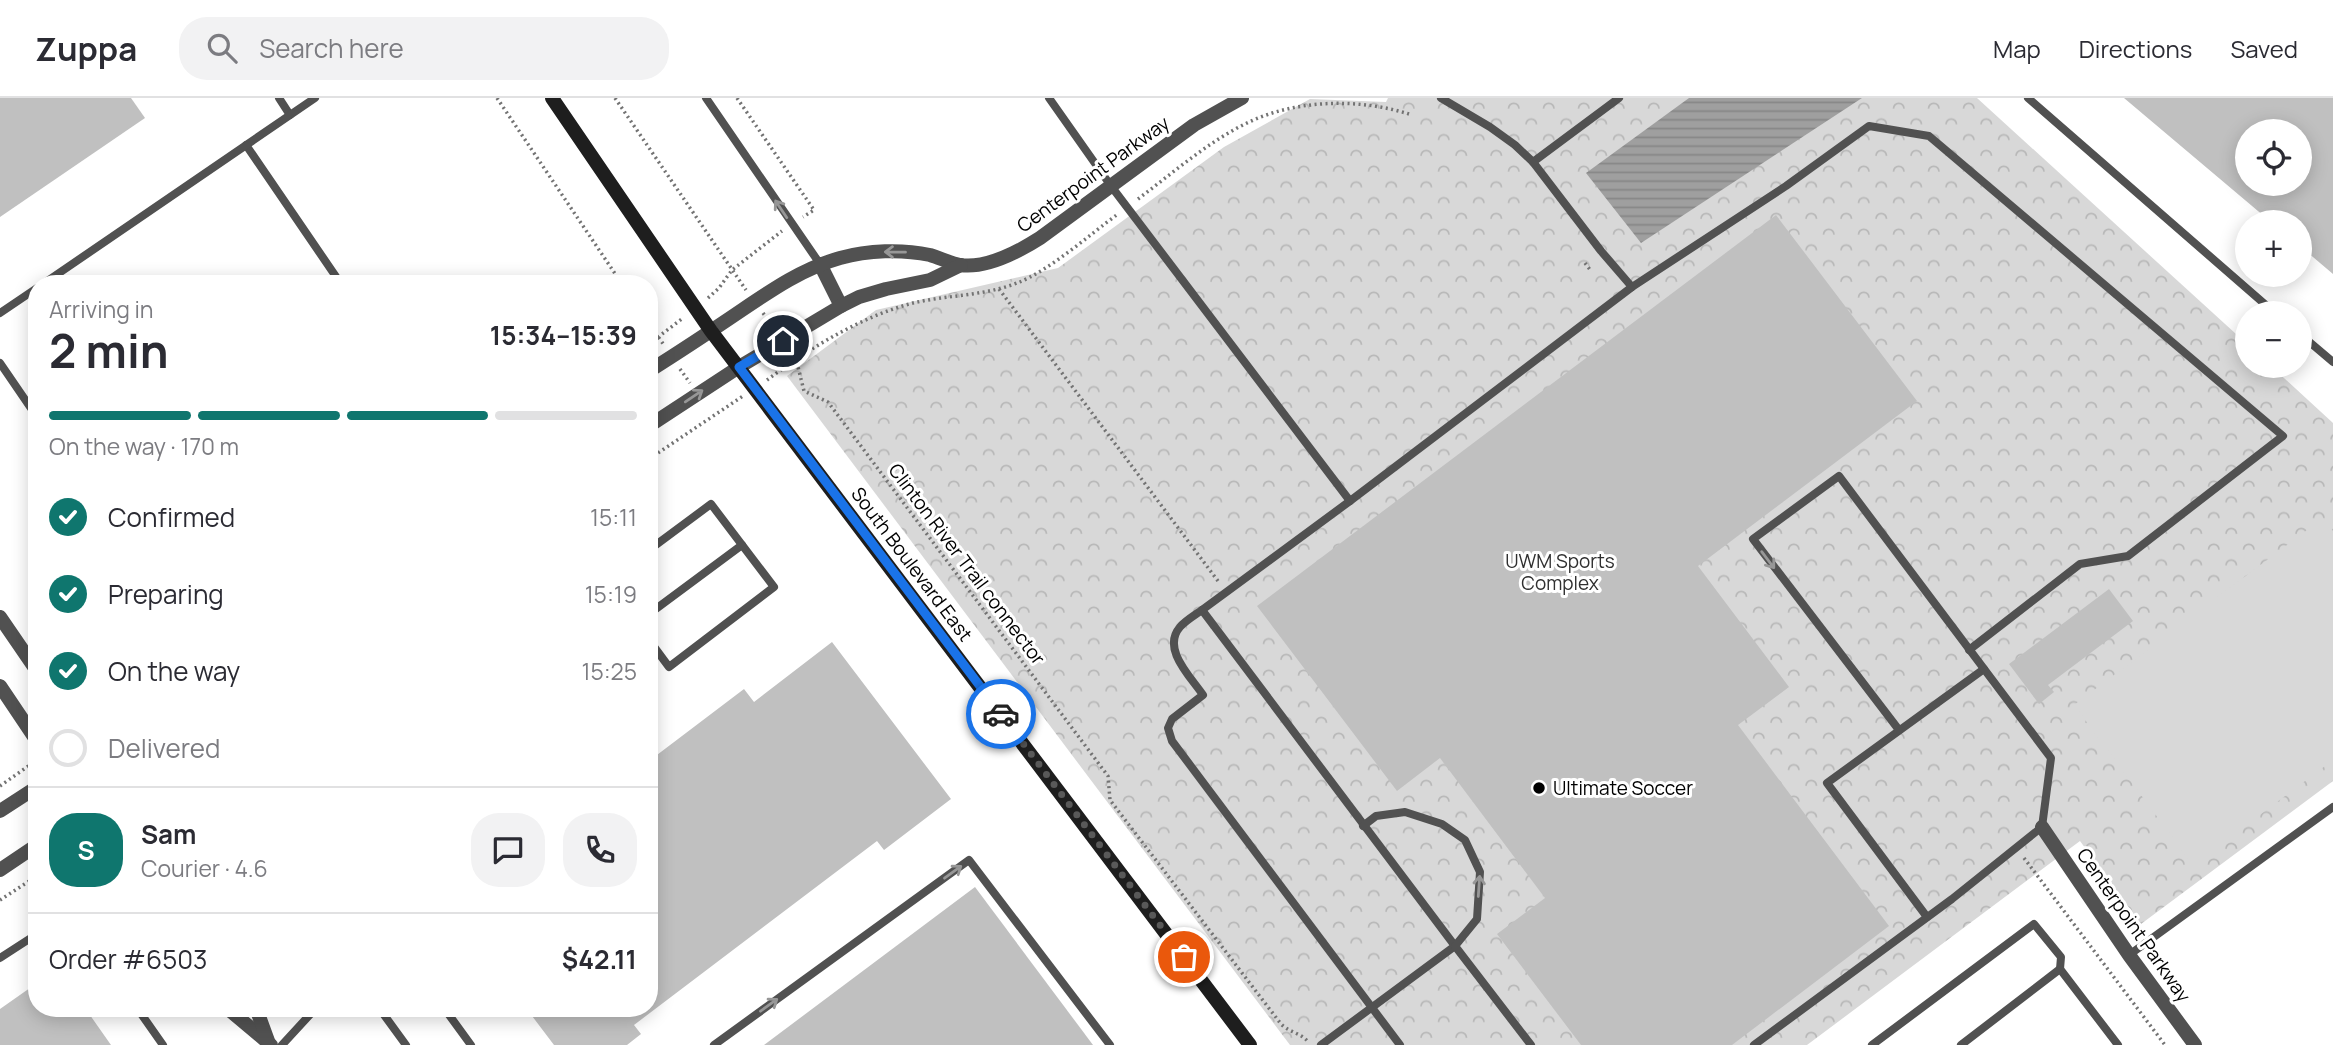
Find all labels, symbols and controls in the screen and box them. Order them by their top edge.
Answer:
search box [179,17,669,80]
text: Zuppa [35,26,137,71]
icon: search [203,29,241,67]
text: Search here [259,30,404,66]
text: Map [1993,32,2041,65]
text: Directions [2079,32,2192,65]
text: Saved [2230,32,2298,65]
street label: Centerpoint Parkway [1012,110,1174,238]
map controls [2235,119,2312,378]
button: locate [2235,119,2312,196]
one-way arrow [774,200,788,219]
button: + [2235,210,2312,287]
one-way arrow [883,245,906,259]
text: Arriving in [49,293,154,325]
button: − [2235,301,2312,378]
pin [753,311,813,371]
text: 15:34–15:39 [490,317,637,353]
text: 2 min [49,319,169,382]
icon: home [764,322,802,360]
one-way arrow [683,389,703,403]
text: On the way · 170 m [49,430,239,462]
street label: Clinton River Trail connector [883,458,1051,670]
street label: South Boulevard East [845,482,979,646]
icon: check [49,498,87,536]
text: Confirmed [108,499,235,535]
text: 15:11 [590,501,637,533]
park label: UWM Sports Complex [1505,548,1615,596]
one-way arrow [1761,550,1776,568]
icon: check [49,575,87,613]
text: Preparing [108,576,224,612]
text: 15:19 [585,578,637,610]
icon: check [49,652,87,690]
text: On the way [108,653,240,689]
text: 15:25 [581,655,637,687]
courier [966,679,1036,749]
icon: car [982,695,1020,733]
text: Delivered [108,730,220,766]
place label: Ultimate Soccer [1553,775,1693,801]
marker: Ultimate Soccer [1531,780,1547,796]
button: chat [471,813,545,887]
button: phone [563,813,637,887]
text: Sam [141,816,196,852]
text: S [77,832,95,868]
street label: Centerpoint Parkway [2071,843,2197,1007]
text: Courier · 4.6 [141,852,268,884]
one-way arrow [943,865,962,879]
one-way arrow [1473,875,1486,897]
pin [1154,927,1214,987]
icon: bag [1165,938,1203,976]
text: Order #6503 [49,941,207,977]
text: $42.11 [562,941,637,977]
one-way arrow [759,998,778,1012]

